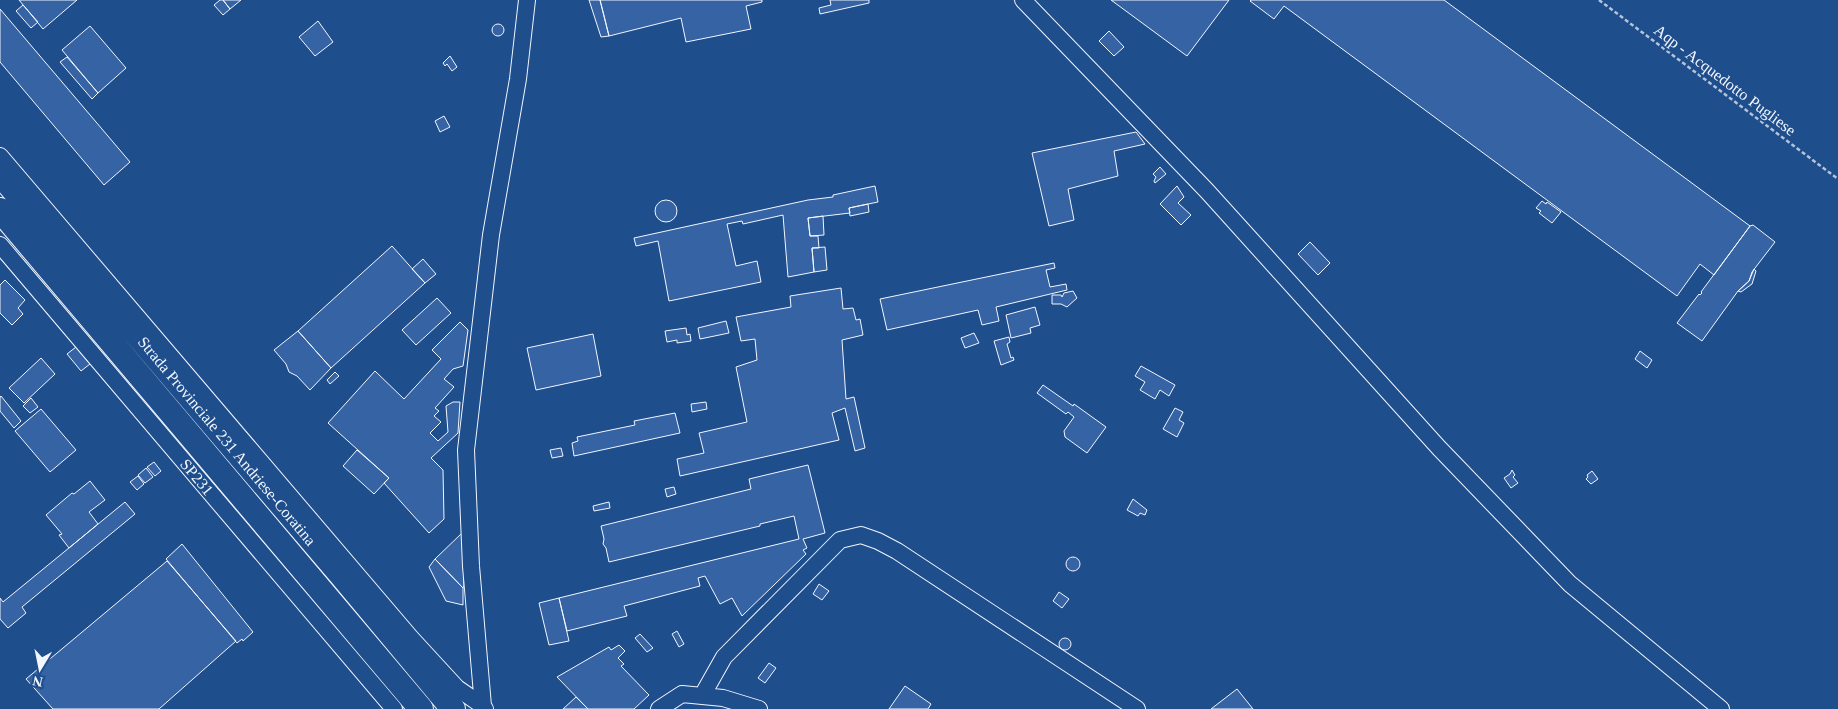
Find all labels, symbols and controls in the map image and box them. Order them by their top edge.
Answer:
street label: Aqp - Acquedotto Pugliese [1650,21,1799,140]
street label: Strada Provinciale 231 Andriese-Coratina [135,333,319,549]
street label: SP231 [177,456,217,498]
north arrow [15,644,65,694]
text: N [32,673,44,690]

